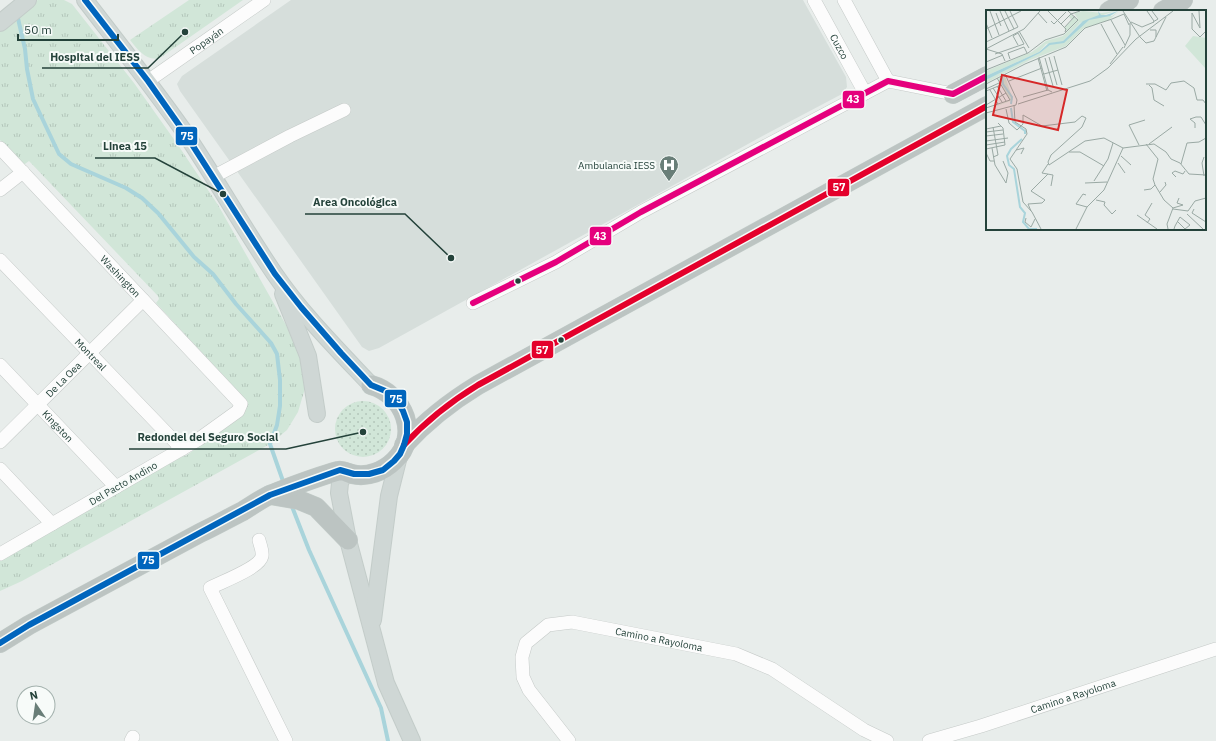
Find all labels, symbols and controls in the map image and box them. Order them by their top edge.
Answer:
inset map [986,10,1206,230]
scale bar [18,16,118,42]
text: 50 m [24,22,52,37]
street label: Popayán [187,24,226,57]
street label: Cuzco [827,32,851,62]
callout: Hospital del IESS [42,45,148,68]
text: Hospital del IESS [50,50,140,64]
line badge: 43 [842,90,865,109]
text: 43 [846,92,860,106]
line badge: 75 [175,126,198,146]
text: 75 [180,129,194,143]
callout: Linea 15 [95,135,155,158]
text: Linea 15 [103,139,147,153]
hospital icon: Ambulancia IESS [658,154,680,182]
place label: Ambulancia IESS [578,159,655,172]
line badge: 57 [827,178,850,197]
text: 57 [832,180,846,194]
callout: Area Oncológica [305,191,405,214]
text: Area Oncológica [313,195,397,209]
line badge: 43 [589,226,612,246]
text: 43 [593,229,607,243]
street label: Washington [97,253,143,300]
unlabelled marker [513,276,523,286]
unlabelled marker [556,335,566,345]
street label: Montreal [72,336,109,374]
line badge: 57 [531,340,554,359]
text: 57 [535,343,549,357]
street label: De La Oea [43,359,85,400]
line badge: 75 [384,389,407,408]
text: 75 [389,392,403,406]
street label: Kingston [39,407,76,445]
callout: Redondel del Seguro Social [129,426,286,449]
text: Redondel del Seguro Social [138,430,279,444]
street label: Del Pacto Andino [87,458,160,508]
line badge: 75 [137,551,160,570]
text: 75 [141,553,155,567]
street label: Camino a Rayoloma [614,625,704,654]
street label: Camino a Rayoloma [1029,676,1118,716]
north arrow [16,685,56,725]
text: N [28,688,39,703]

